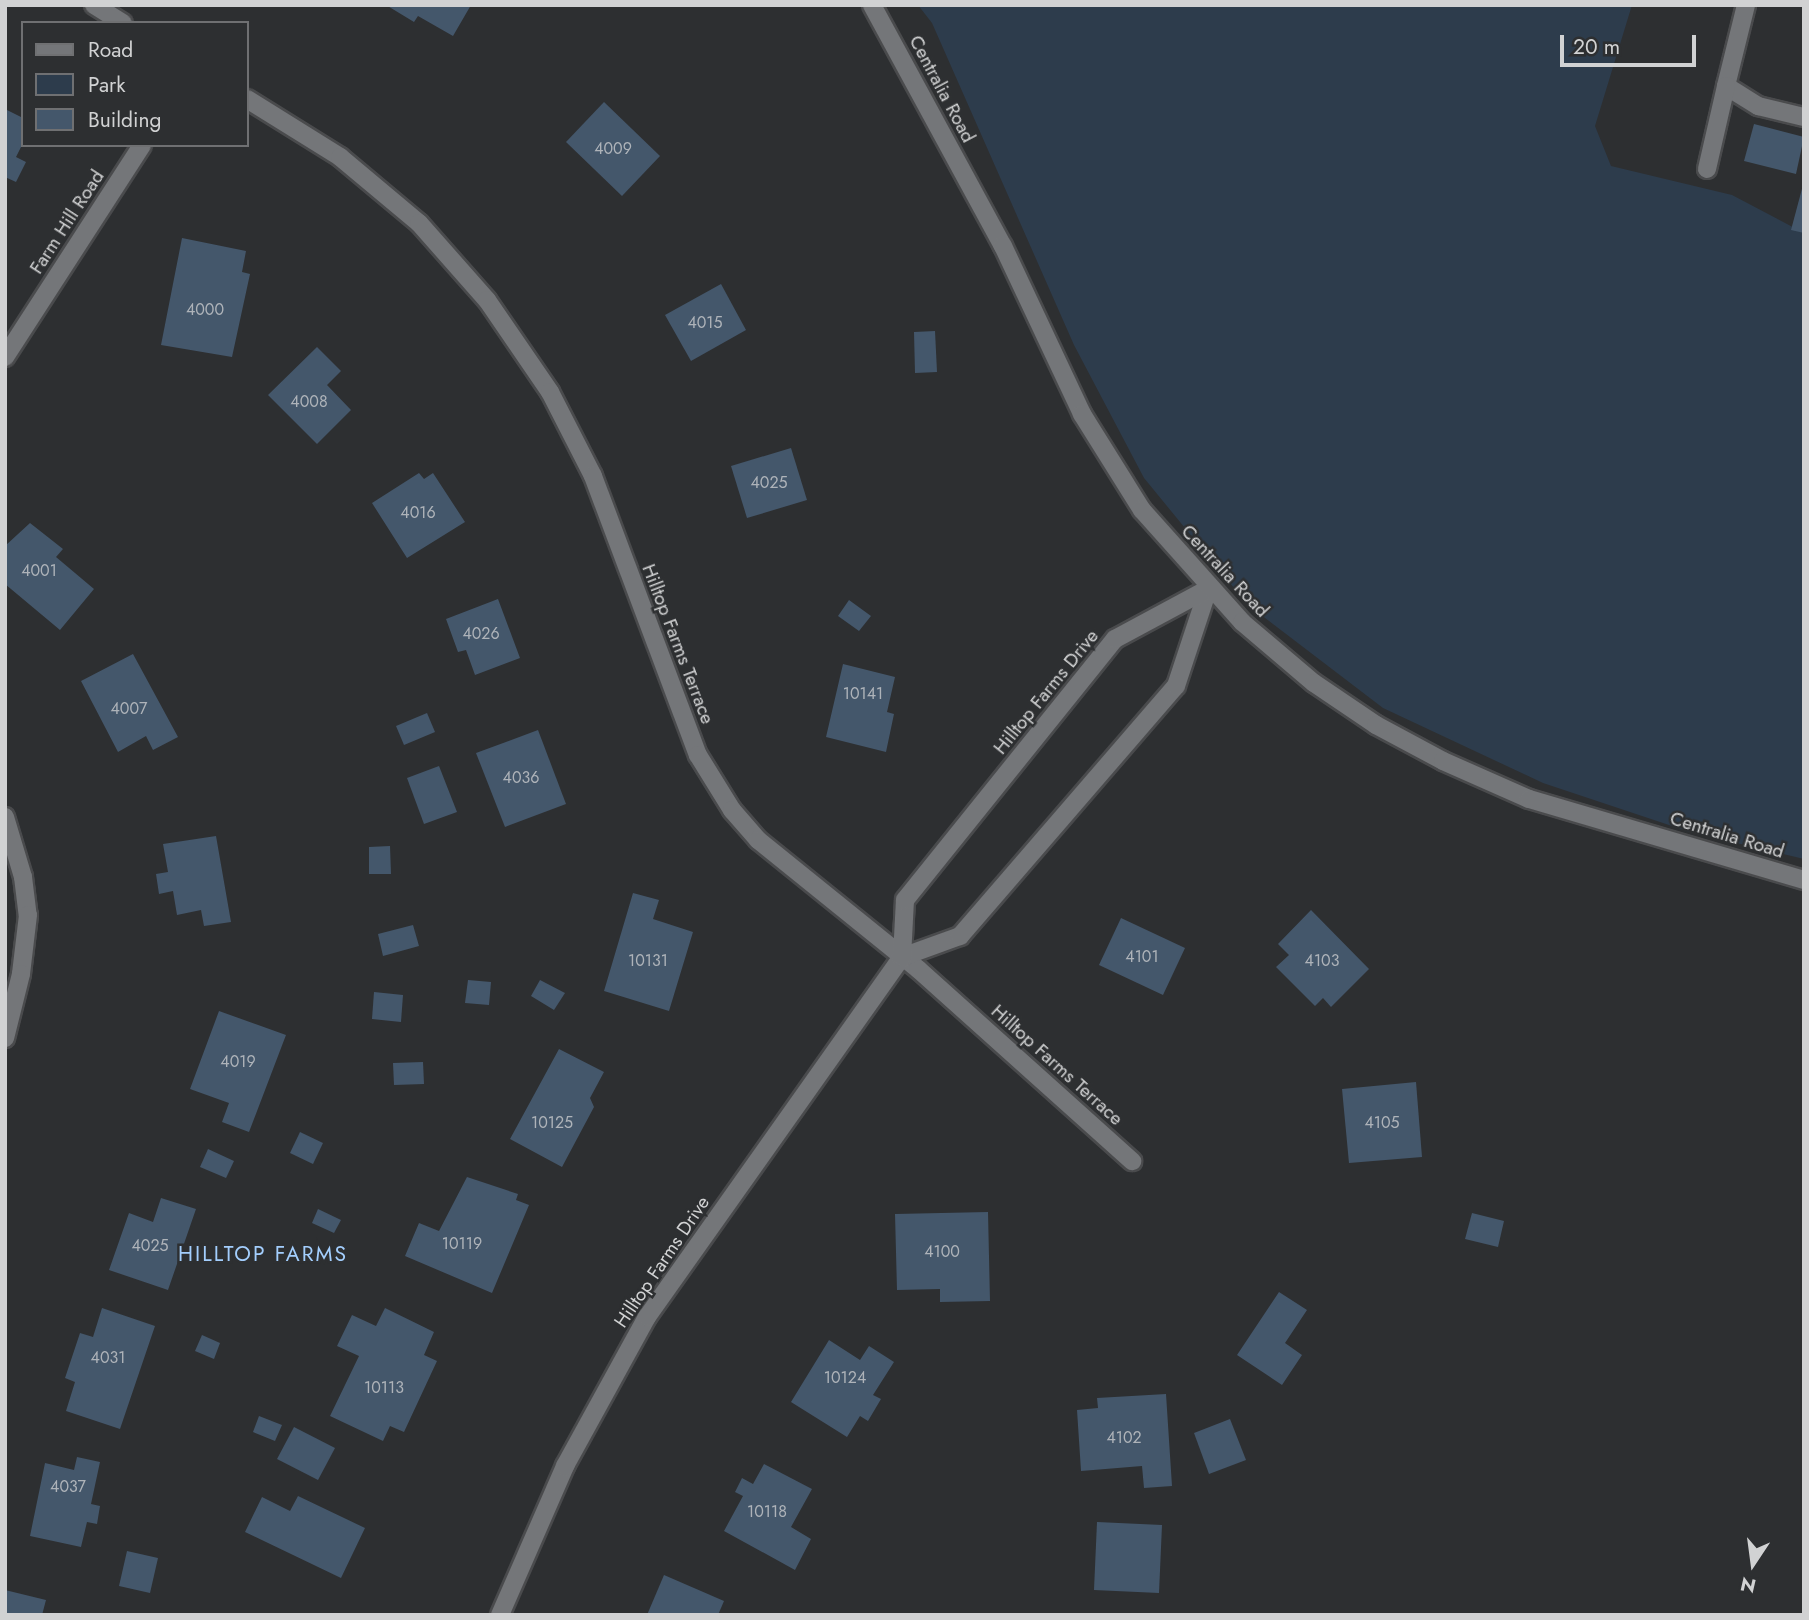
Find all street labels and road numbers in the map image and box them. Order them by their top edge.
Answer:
street label: Centralia Road [904,31,980,147]
street label: Farm Hill Road [25,166,109,278]
street label: Centralia Road [1176,520,1274,622]
street label: Hilltop Farms Terrace [637,561,719,727]
street label: Hilltop Farms Drive [989,625,1103,759]
street label: Centralia Road [1667,807,1787,863]
street label: Hilltop Farms Terrace [986,1000,1128,1130]
street label: Hilltop Farms Drive [610,1192,714,1332]

